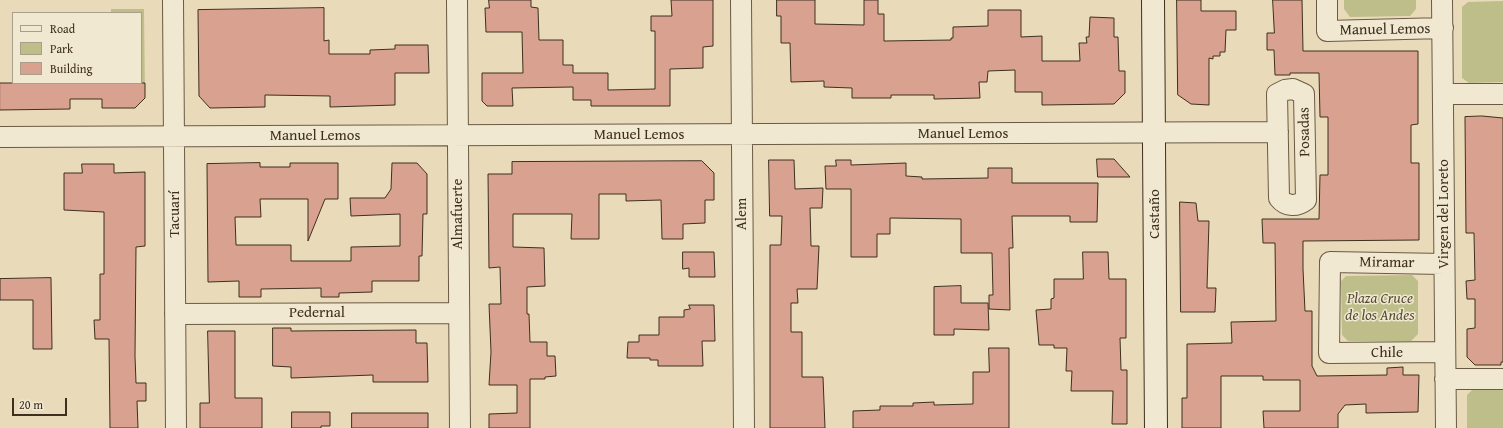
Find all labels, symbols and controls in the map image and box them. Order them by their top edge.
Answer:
legend [12,12,142,84]
text: Road [50,20,75,37]
street label: Manuel Lemos [1340,20,1430,40]
text: Park [50,40,73,57]
text: Building [50,60,93,77]
street label: Posadas [1296,107,1314,157]
street label: Manuel Lemos [918,125,1008,143]
street label: Manuel Lemos [594,126,684,144]
street label: Manuel Lemos [270,127,360,145]
street label: Virgen del Loreto [1435,159,1453,269]
street label: Almafuerte [449,178,467,250]
street label: Castaño [1146,189,1164,239]
street label: Tacuarí [166,190,184,238]
street label: Alem [733,198,751,230]
street label: Miramar [1359,254,1415,272]
park label: Plaza Cruce de los Andes [1345,290,1415,325]
street label: Pedernal [289,304,345,322]
street label: Chile [1371,344,1403,362]
scale bar [14,390,69,416]
text: 20 m [19,396,43,413]

